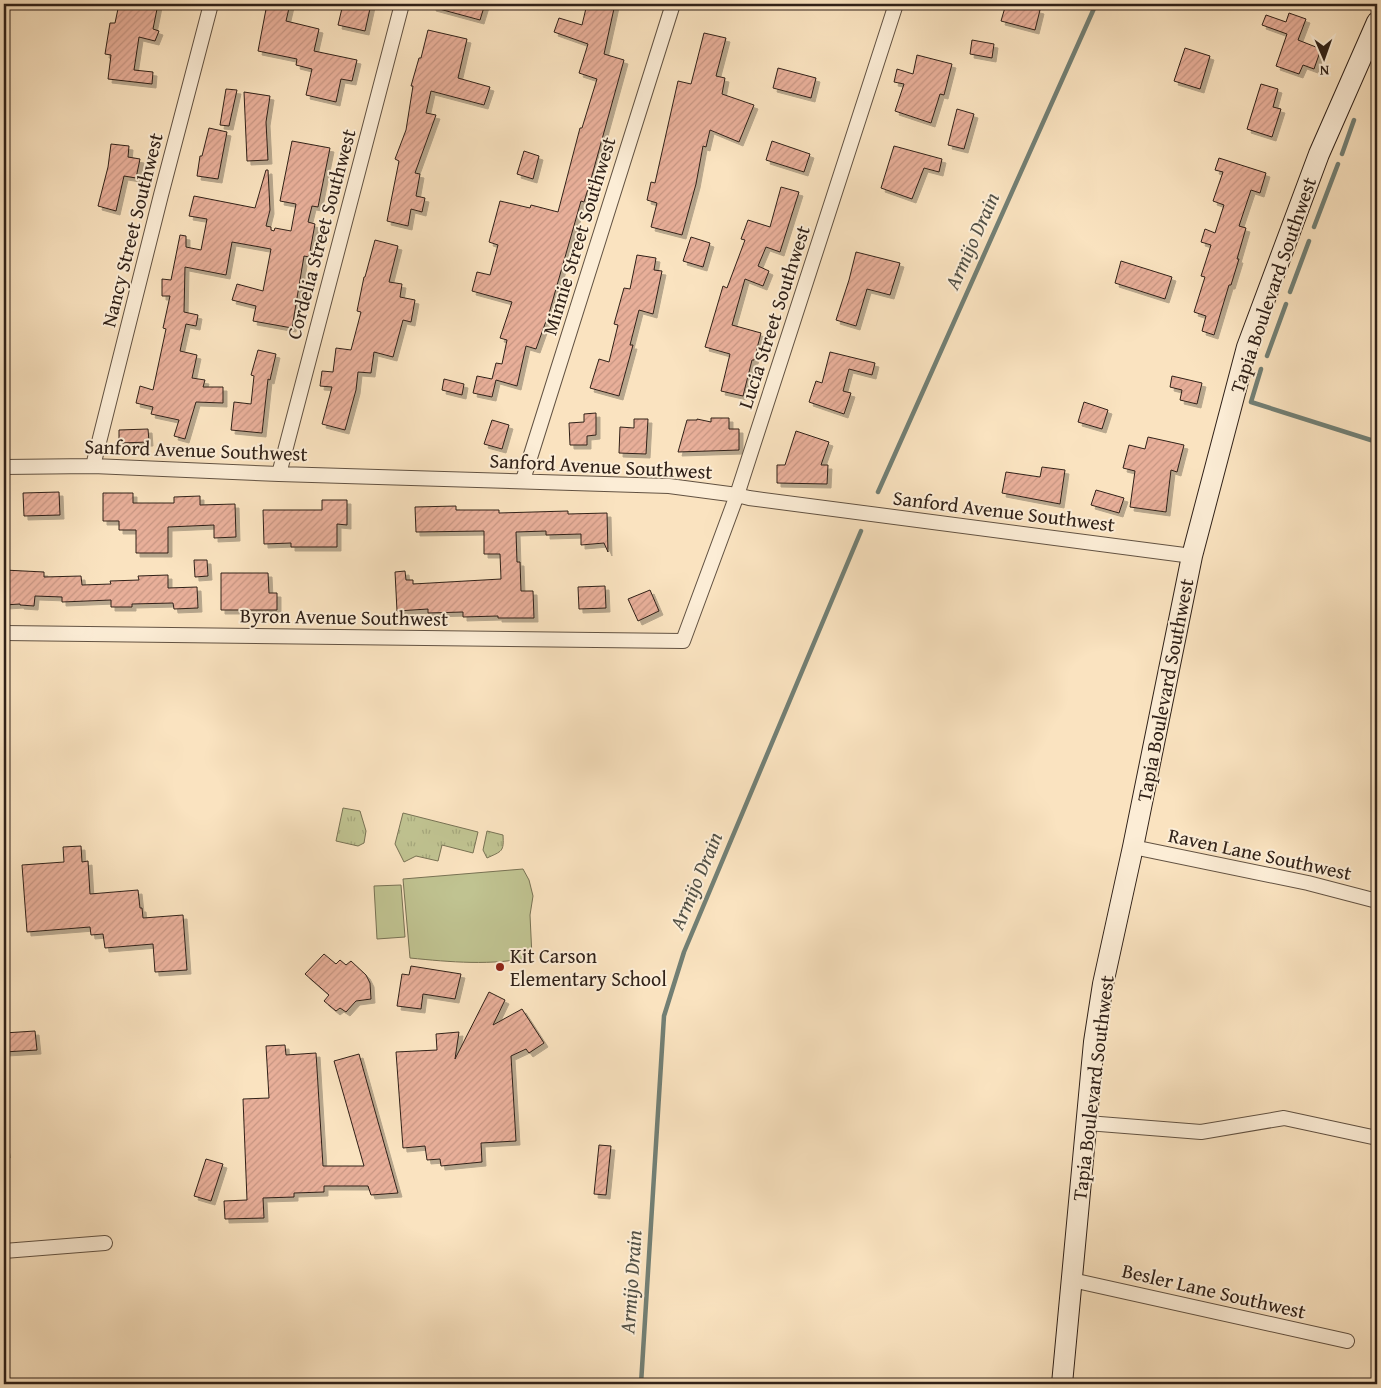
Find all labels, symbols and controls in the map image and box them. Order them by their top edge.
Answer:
north arrow [1298,32,1348,82]
text: N [1319,61,1329,81]
street label: Cordelia Street Southwest [278,126,363,342]
street label: Nancy Street Southwest [93,130,170,330]
street label: Minnie Street Southwest [535,133,623,339]
street label: Tapia Boulevard Southwest [1222,173,1323,397]
water label: Armijo Drain [936,187,1007,295]
street label: Lucia Street Southwest [730,221,817,412]
street label: Sanford Avenue Southwest [84,431,308,468]
street label: Sanford Avenue Southwest [489,445,713,486]
street label: Sanford Avenue Southwest [891,483,1117,539]
street label: Tapia Boulevard Southwest [1129,576,1200,804]
street label: Byron Avenue Southwest [240,600,448,633]
street label: Raven Lane Southwest [1166,820,1354,887]
water label: Armijo Drain [661,827,730,936]
place label: Kit Carson Elementary School [510,941,667,993]
marker: Kit Carson Elementary School [494,961,506,973]
street label: Tapia Boulevard Southwest [1064,974,1121,1202]
water label: Armijo Drain [611,1229,650,1336]
street label: Besler Lane Southwest [1119,1255,1309,1326]

